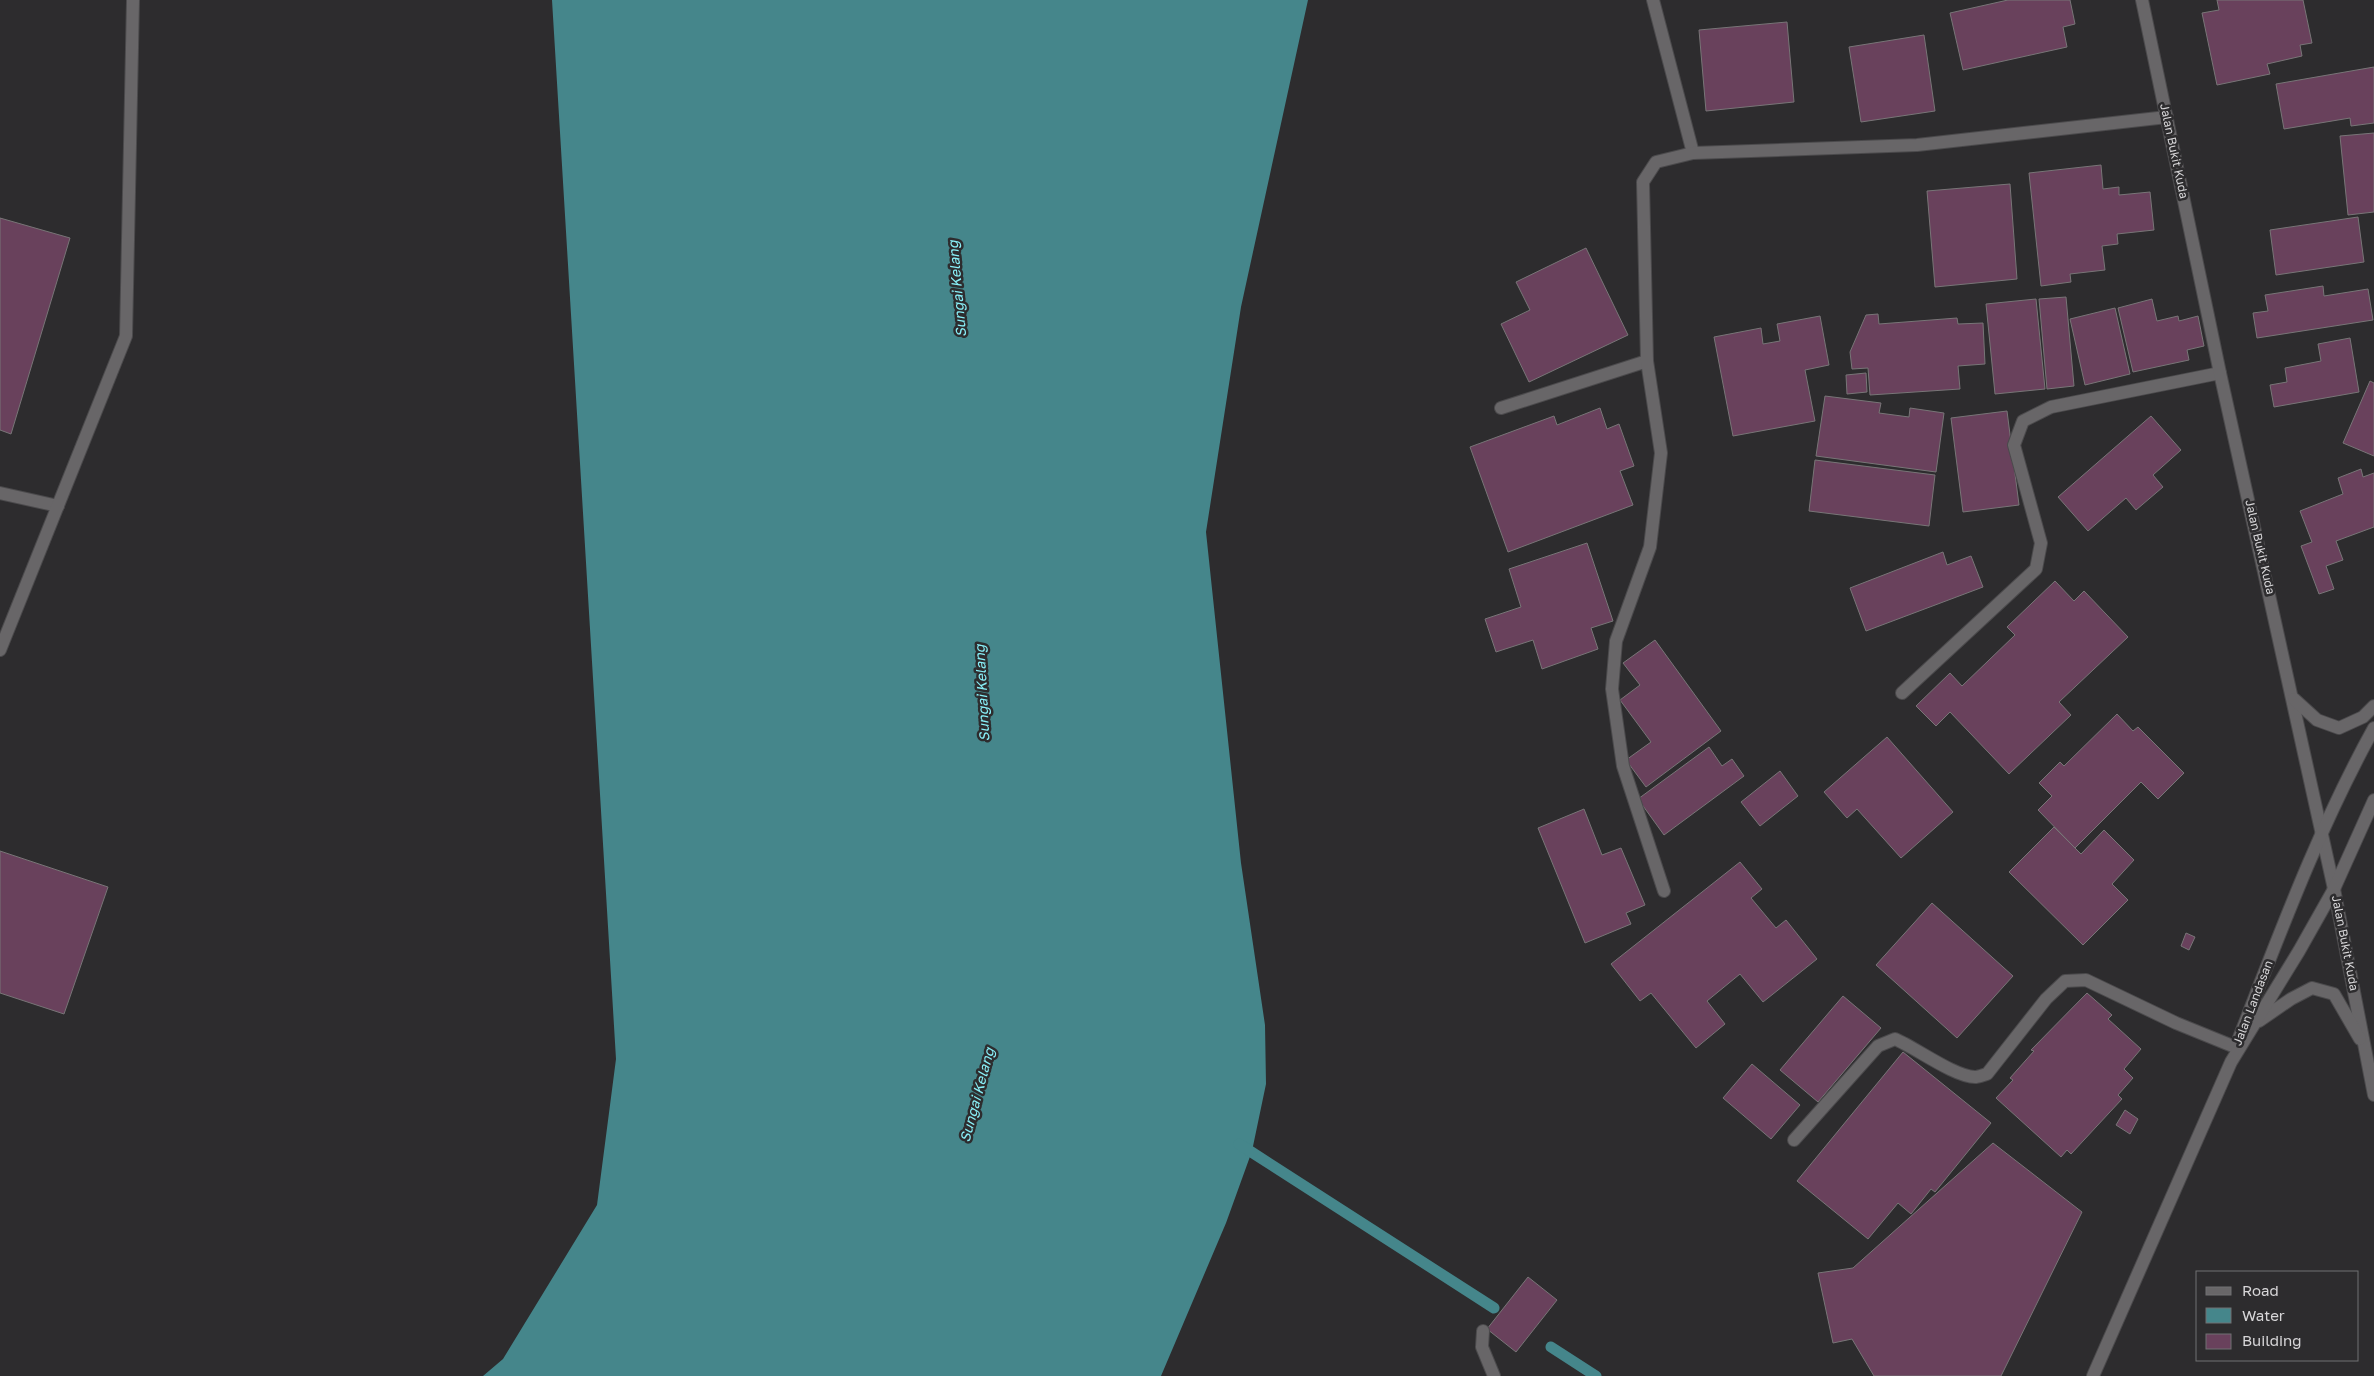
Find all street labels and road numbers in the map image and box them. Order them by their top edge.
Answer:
street label: Jalan Bukit Kuda [2157,102,2192,200]
street label: Jalan Bukit Kuda [2242,498,2279,596]
street label: Jalan Bukit Kuda [2329,894,2362,992]
street label: Jalan Landasan [2229,958,2276,1048]

